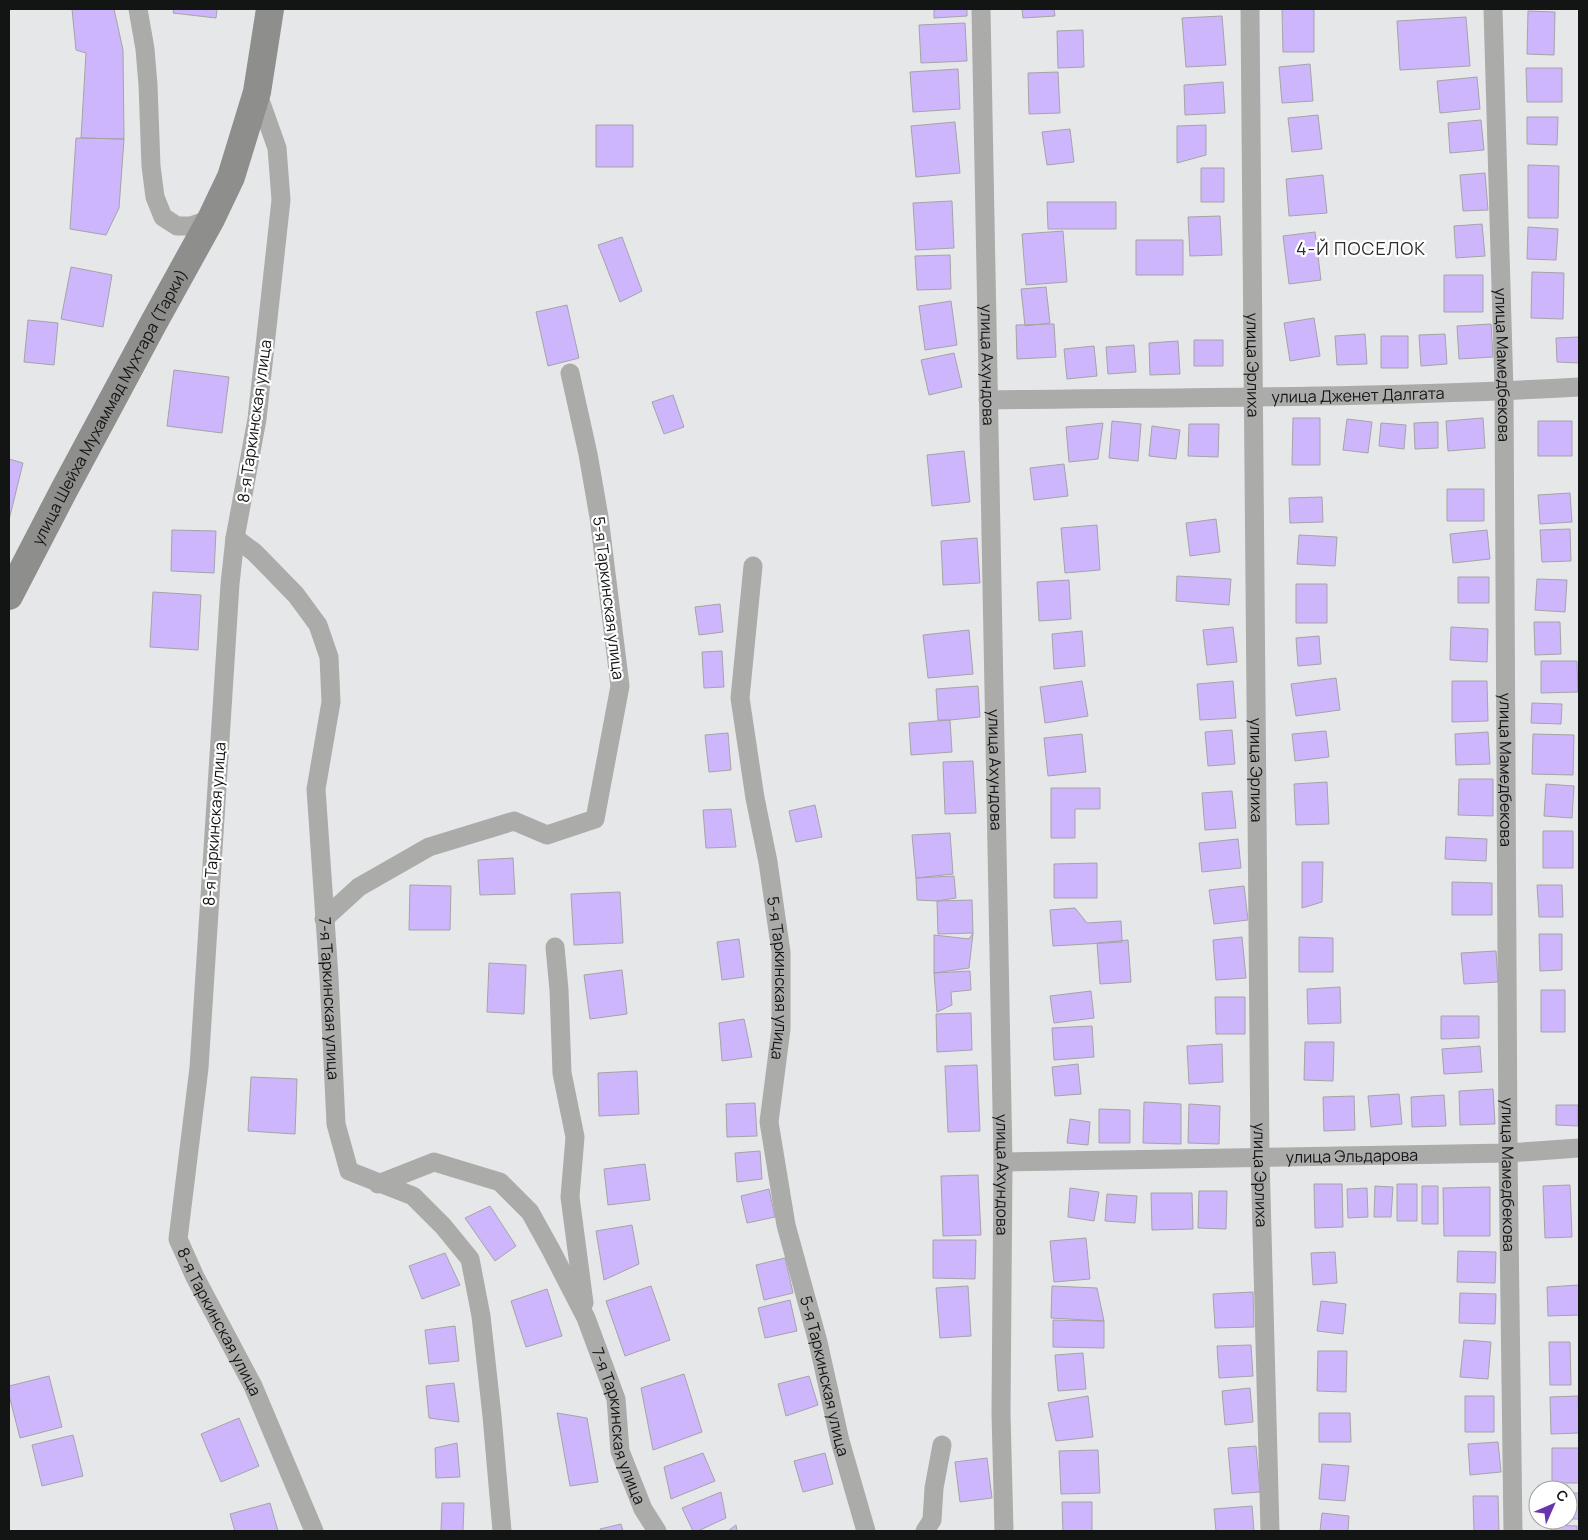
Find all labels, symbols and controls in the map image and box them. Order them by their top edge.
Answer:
district label: 4-Й ПОСЕЛОК [1296,236,1426,260]
street label: улица Шейха Мухаммад Мухтара (Тарки) [26,265,192,549]
street label: улица Мамедбекова [1490,287,1515,442]
street label: улица Ахундова [976,304,1000,426]
street label: улица Эрлиха [1242,313,1265,417]
street label: 8-я Таркинская улица [232,338,276,504]
street label: улица Дженет Далгата [1271,382,1445,408]
street label: 5-я Таркинская улица [588,515,630,681]
street label: улица Мамедбекова [1495,693,1517,847]
street label: улица Ахундова [983,709,1008,831]
street label: улица Эрлиха [1245,718,1268,822]
street label: 8-я Таркинская улица [197,741,231,907]
street label: 5-я Таркинская улица [762,895,792,1061]
street label: 7-я Таркинская улица [314,916,345,1080]
street label: улица Мамедбекова [1497,1098,1520,1252]
street label: улица Ахундова [991,1114,1014,1236]
street label: улица Эрлиха [1249,1123,1273,1227]
street label: улица Эльдарова [1286,1144,1418,1168]
street label: 8-я Таркинская улица [172,1244,267,1399]
street label: 5-я Таркинская улица [795,1293,855,1459]
street label: 7-я Таркинская улица [587,1344,651,1508]
north arrow [1528,1480,1578,1530]
text: С [1552,1485,1573,1506]

